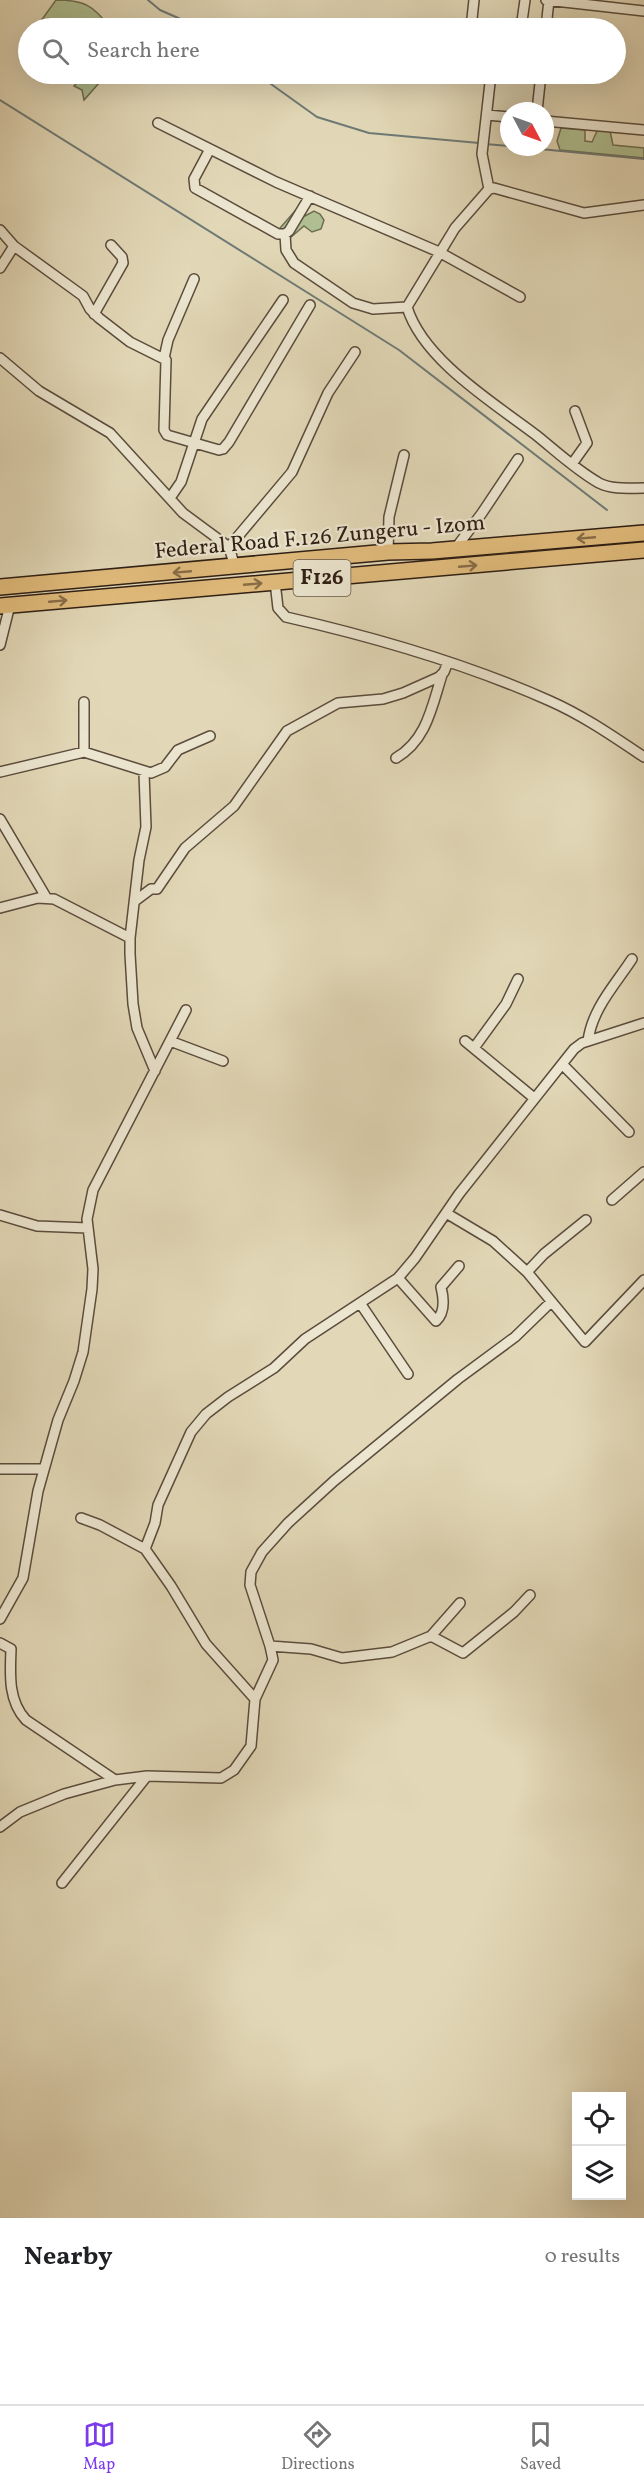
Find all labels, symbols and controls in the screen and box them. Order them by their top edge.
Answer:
search box [18,18,626,84]
icon: search [39,35,72,68]
text: Search here [87,36,200,67]
north arrow [500,102,554,156]
street label: Federal Road F.126 Zungeru - Izom [153,508,487,568]
one-way arrow [576,533,596,544]
road number: F126 [294,560,350,596]
one-way arrow [457,560,477,571]
one-way arrow [173,567,193,578]
one-way arrow [242,578,262,589]
one-way arrow [48,595,68,606]
map controls [572,2092,626,2200]
button: locate [572,2092,626,2146]
button: layers [572,2146,626,2200]
text: Nearby [24,2239,113,2275]
text: 0 results [545,2243,620,2271]
tab: Map [83,2418,116,2476]
tab: Directions [281,2418,355,2476]
tab: Saved [520,2418,561,2476]

